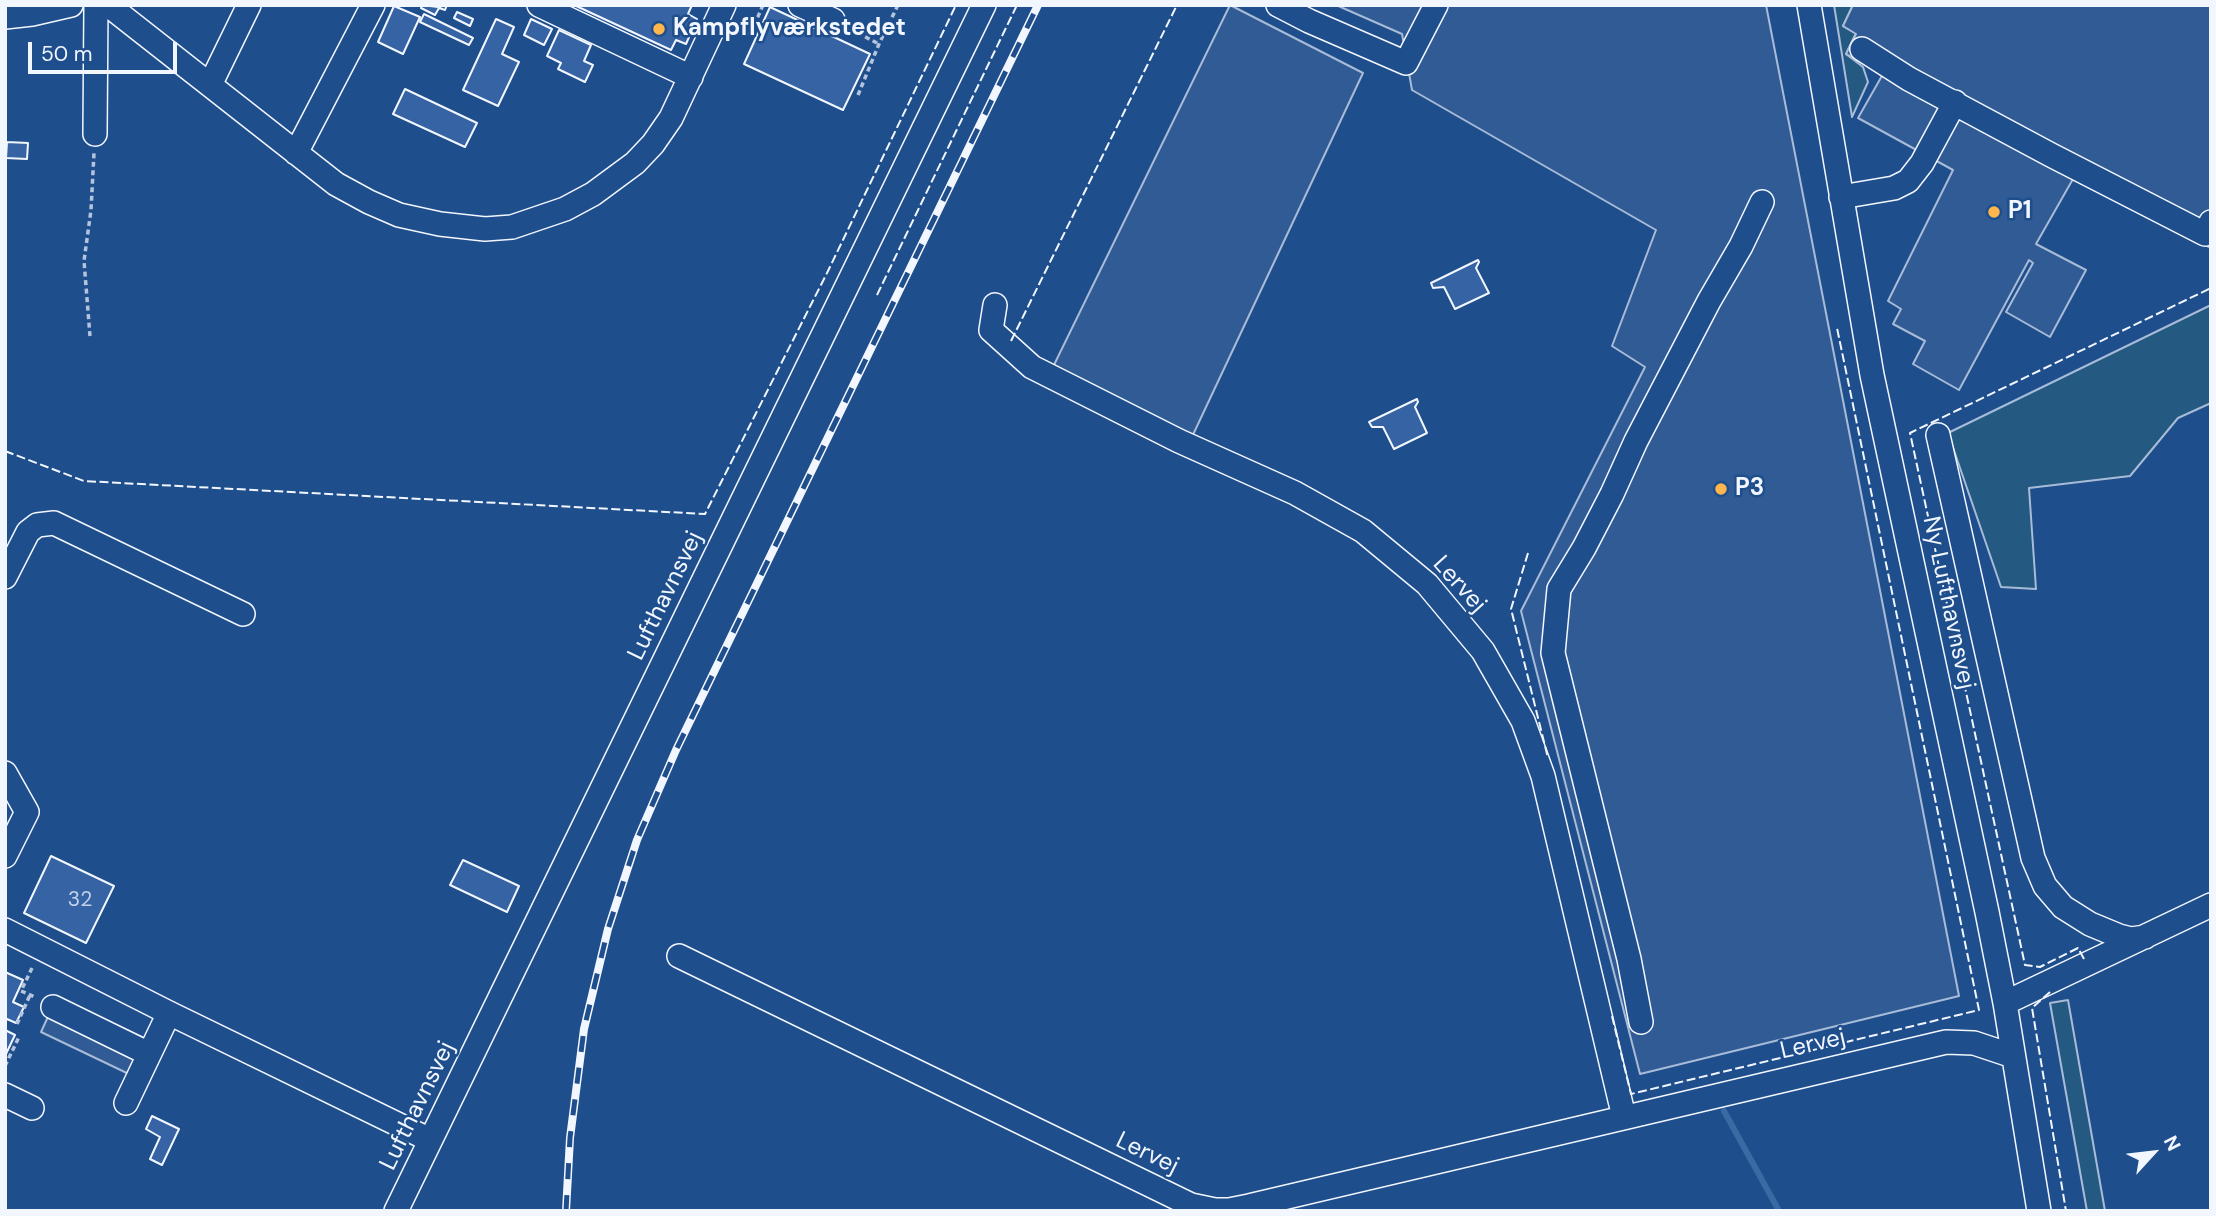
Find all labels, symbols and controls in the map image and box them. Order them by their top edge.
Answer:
place label: Kampflyværkstedet [673,15,906,43]
marker: Kampflyværkstedet [651,21,667,37]
scale bar [32,28,180,72]
text: 50 m [41,40,92,68]
place label: P1 [2008,198,2031,226]
marker: P1 [1986,204,2002,220]
place label: P3 [1735,475,1764,503]
marker: P3 [1713,481,1729,497]
street label: Ny Lufthavnsvej [1916,514,1980,692]
street label: Lufthavnsvej [622,527,710,665]
street label: Lervej [1426,551,1492,619]
house number: 32 [68,887,92,913]
street label: Lervej [1778,1024,1848,1066]
street label: Lufthavnsvej [374,1037,462,1175]
north arrow [2118,1118,2188,1188]
street label: Lervej [1111,1127,1183,1181]
text: N [2158,1131,2186,1155]

